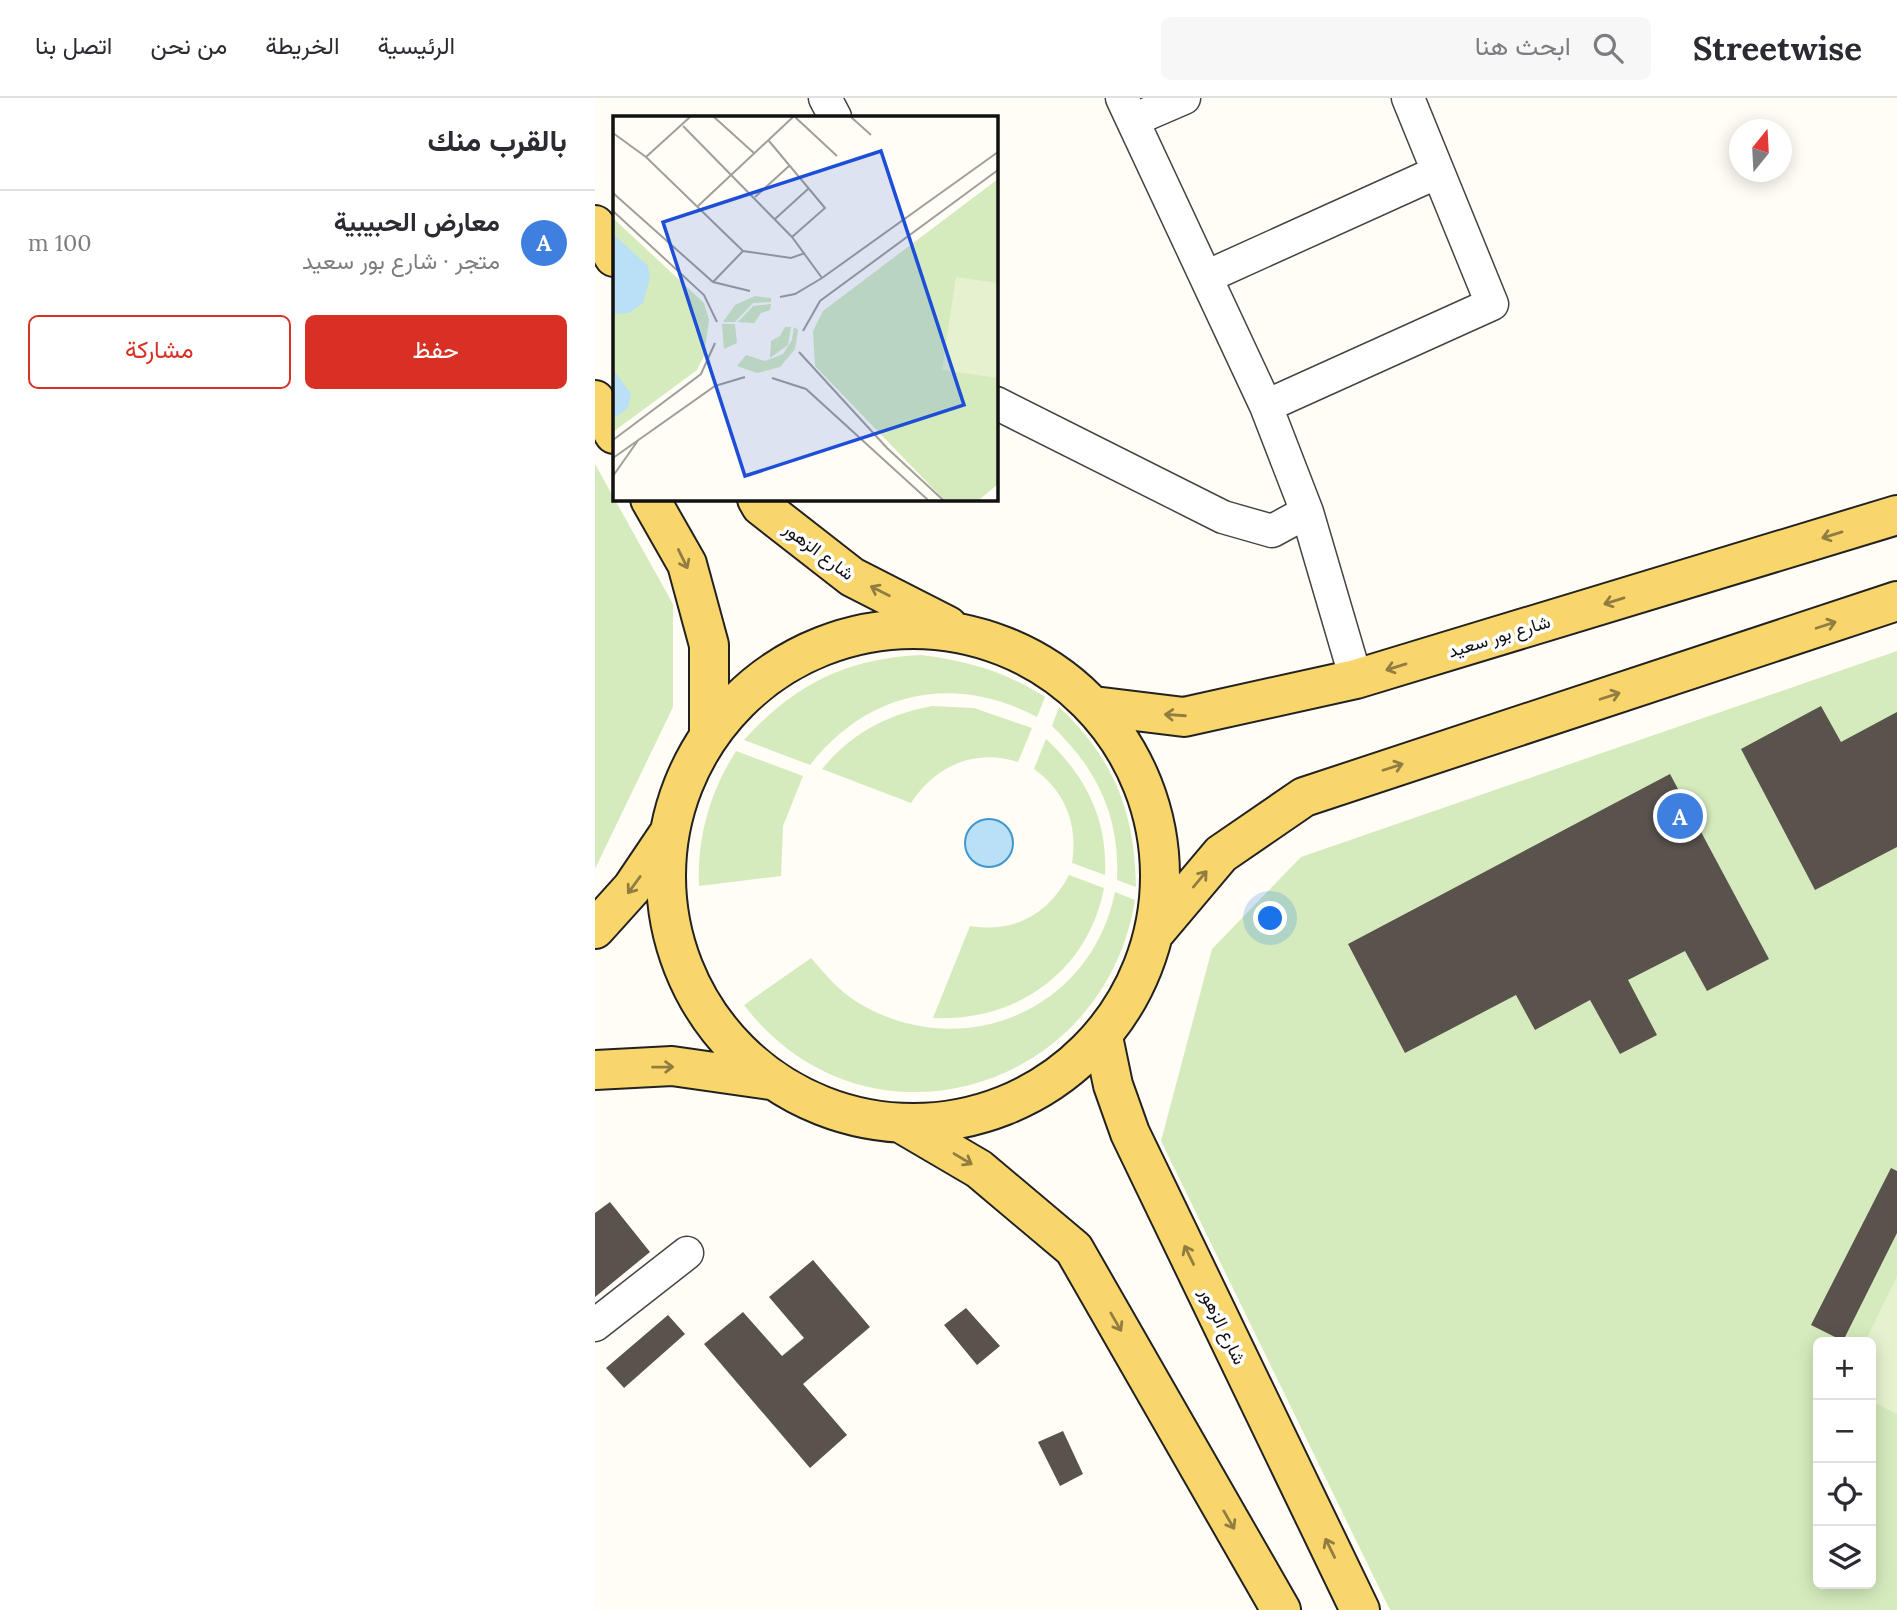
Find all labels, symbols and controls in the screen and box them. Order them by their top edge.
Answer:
search box [1161,17,1651,80]
text: Streetwise [1693,27,1862,69]
text: ابحث هنا [1475,29,1571,62]
icon: search [1589,29,1627,67]
text: اتصل بنا [35,30,112,61]
text: من نحن [150,30,227,61]
text: الخريطة [265,30,340,61]
text: الرئيسية [378,30,455,61]
inset map [613,116,997,500]
north arrow [1729,119,1792,182]
text: بالقرب منك [427,121,567,159]
text: معارض الحبيبية [334,205,500,238]
text: 100 m [28,228,92,257]
text: A [536,228,552,257]
text: متجر · شارع بور سعيد [302,246,500,275]
button: مشاركة [28,315,291,389]
button: حفظ [305,315,567,389]
street label: شارع الزهور [778,516,859,586]
one-way arrow [1821,529,1843,542]
one-way arrow [676,548,690,569]
one-way arrow [870,584,891,598]
one-way arrow [1603,595,1625,608]
street label: شارع بور سعيد [1445,610,1553,663]
one-way arrow [1814,618,1836,630]
one-way arrow [1386,661,1408,674]
one-way arrow [1598,689,1620,701]
one-way arrow [1164,709,1187,722]
one-way arrow [1382,760,1404,772]
pin: A [1657,790,1703,842]
one-way arrow [1192,870,1208,888]
one-way arrow [626,875,641,893]
your location [1253,901,1287,935]
one-way arrow [651,1060,674,1074]
one-way arrow [953,1153,973,1167]
one-way arrow [1182,1245,1195,1266]
street label: شارع الزهور [1193,1283,1251,1369]
one-way arrow [1109,1312,1123,1332]
map controls [1813,1337,1876,1589]
button: + [1813,1337,1876,1400]
button: − [1813,1400,1876,1463]
button: locate [1813,1463,1876,1526]
one-way arrow [1223,1509,1237,1529]
button: layers [1813,1526,1876,1589]
one-way arrow [1323,1538,1336,1560]

